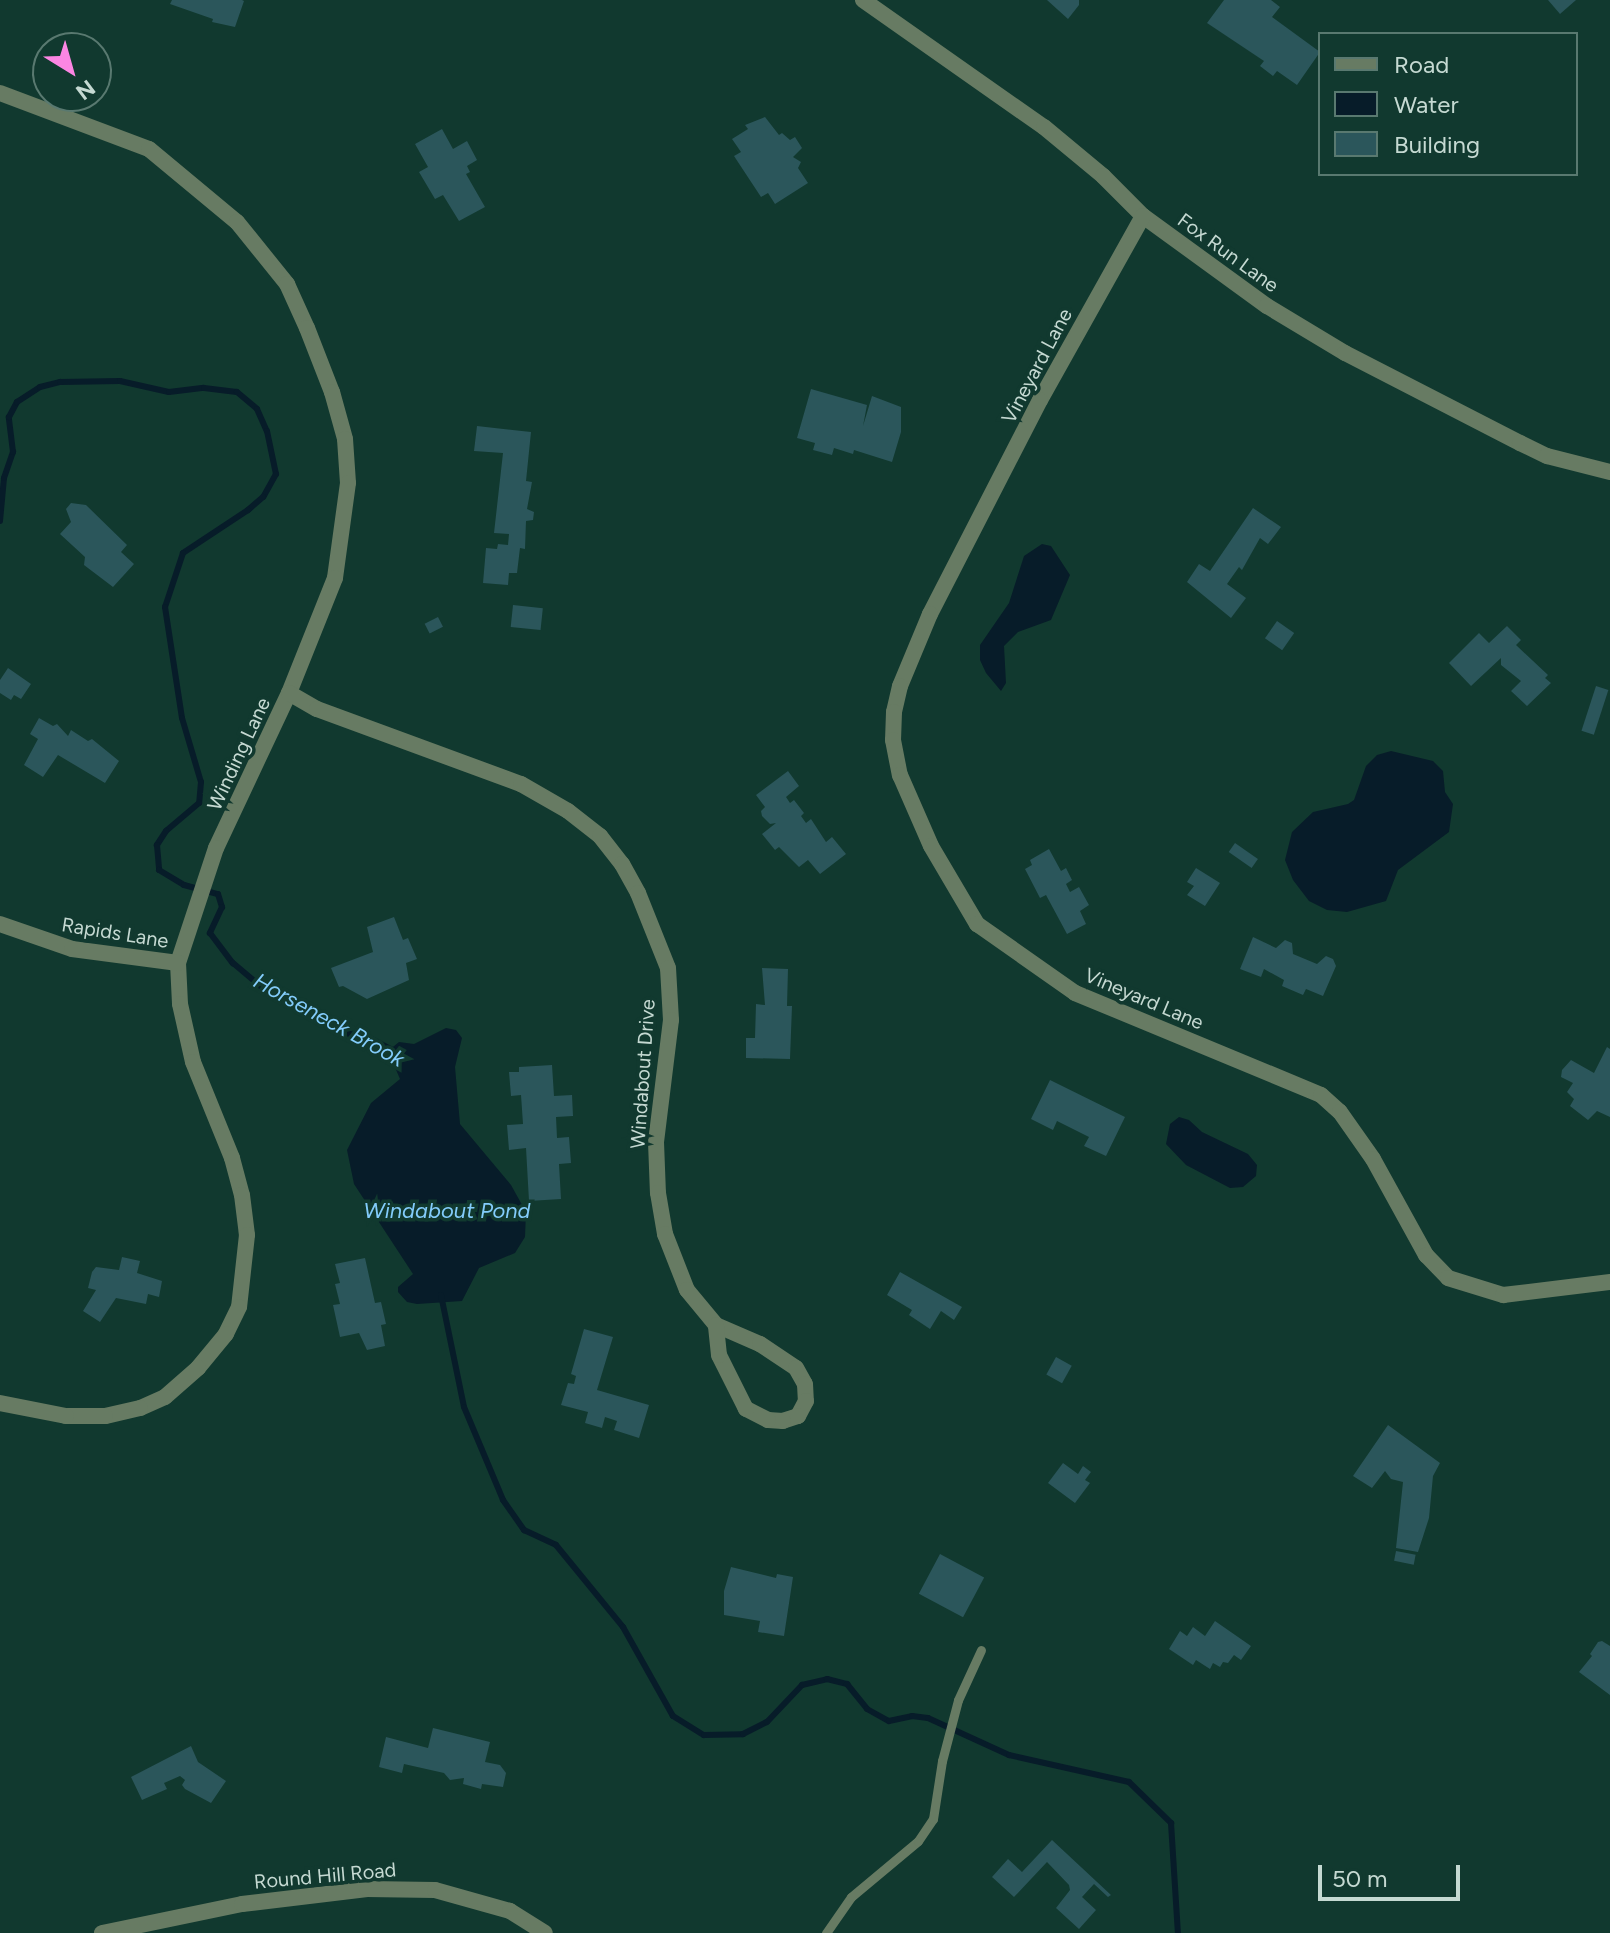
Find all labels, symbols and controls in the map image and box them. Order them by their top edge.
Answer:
north arrow [32,32,112,112]
legend [1318,32,1578,176]
text: Road [1394,50,1449,79]
text: N [71,74,100,106]
text: Water [1394,90,1459,119]
text: Building [1394,130,1480,159]
street label: Fox Run Lane [1173,208,1283,298]
street label: Vineyard Lane [997,304,1077,428]
street label: Winding Lane [202,694,276,814]
street label: Rapids Lane [60,913,170,953]
street label: Vineyard Lane [1081,963,1207,1035]
water label: Horseneck Brook [249,968,409,1072]
street label: Windabout Drive [626,998,660,1150]
water label: Windabout Pond [364,1198,530,1224]
scale bar [1322,1849,1464,1899]
street label: Round Hill Road [253,1858,397,1894]
text: 50 m [1332,1864,1388,1893]

